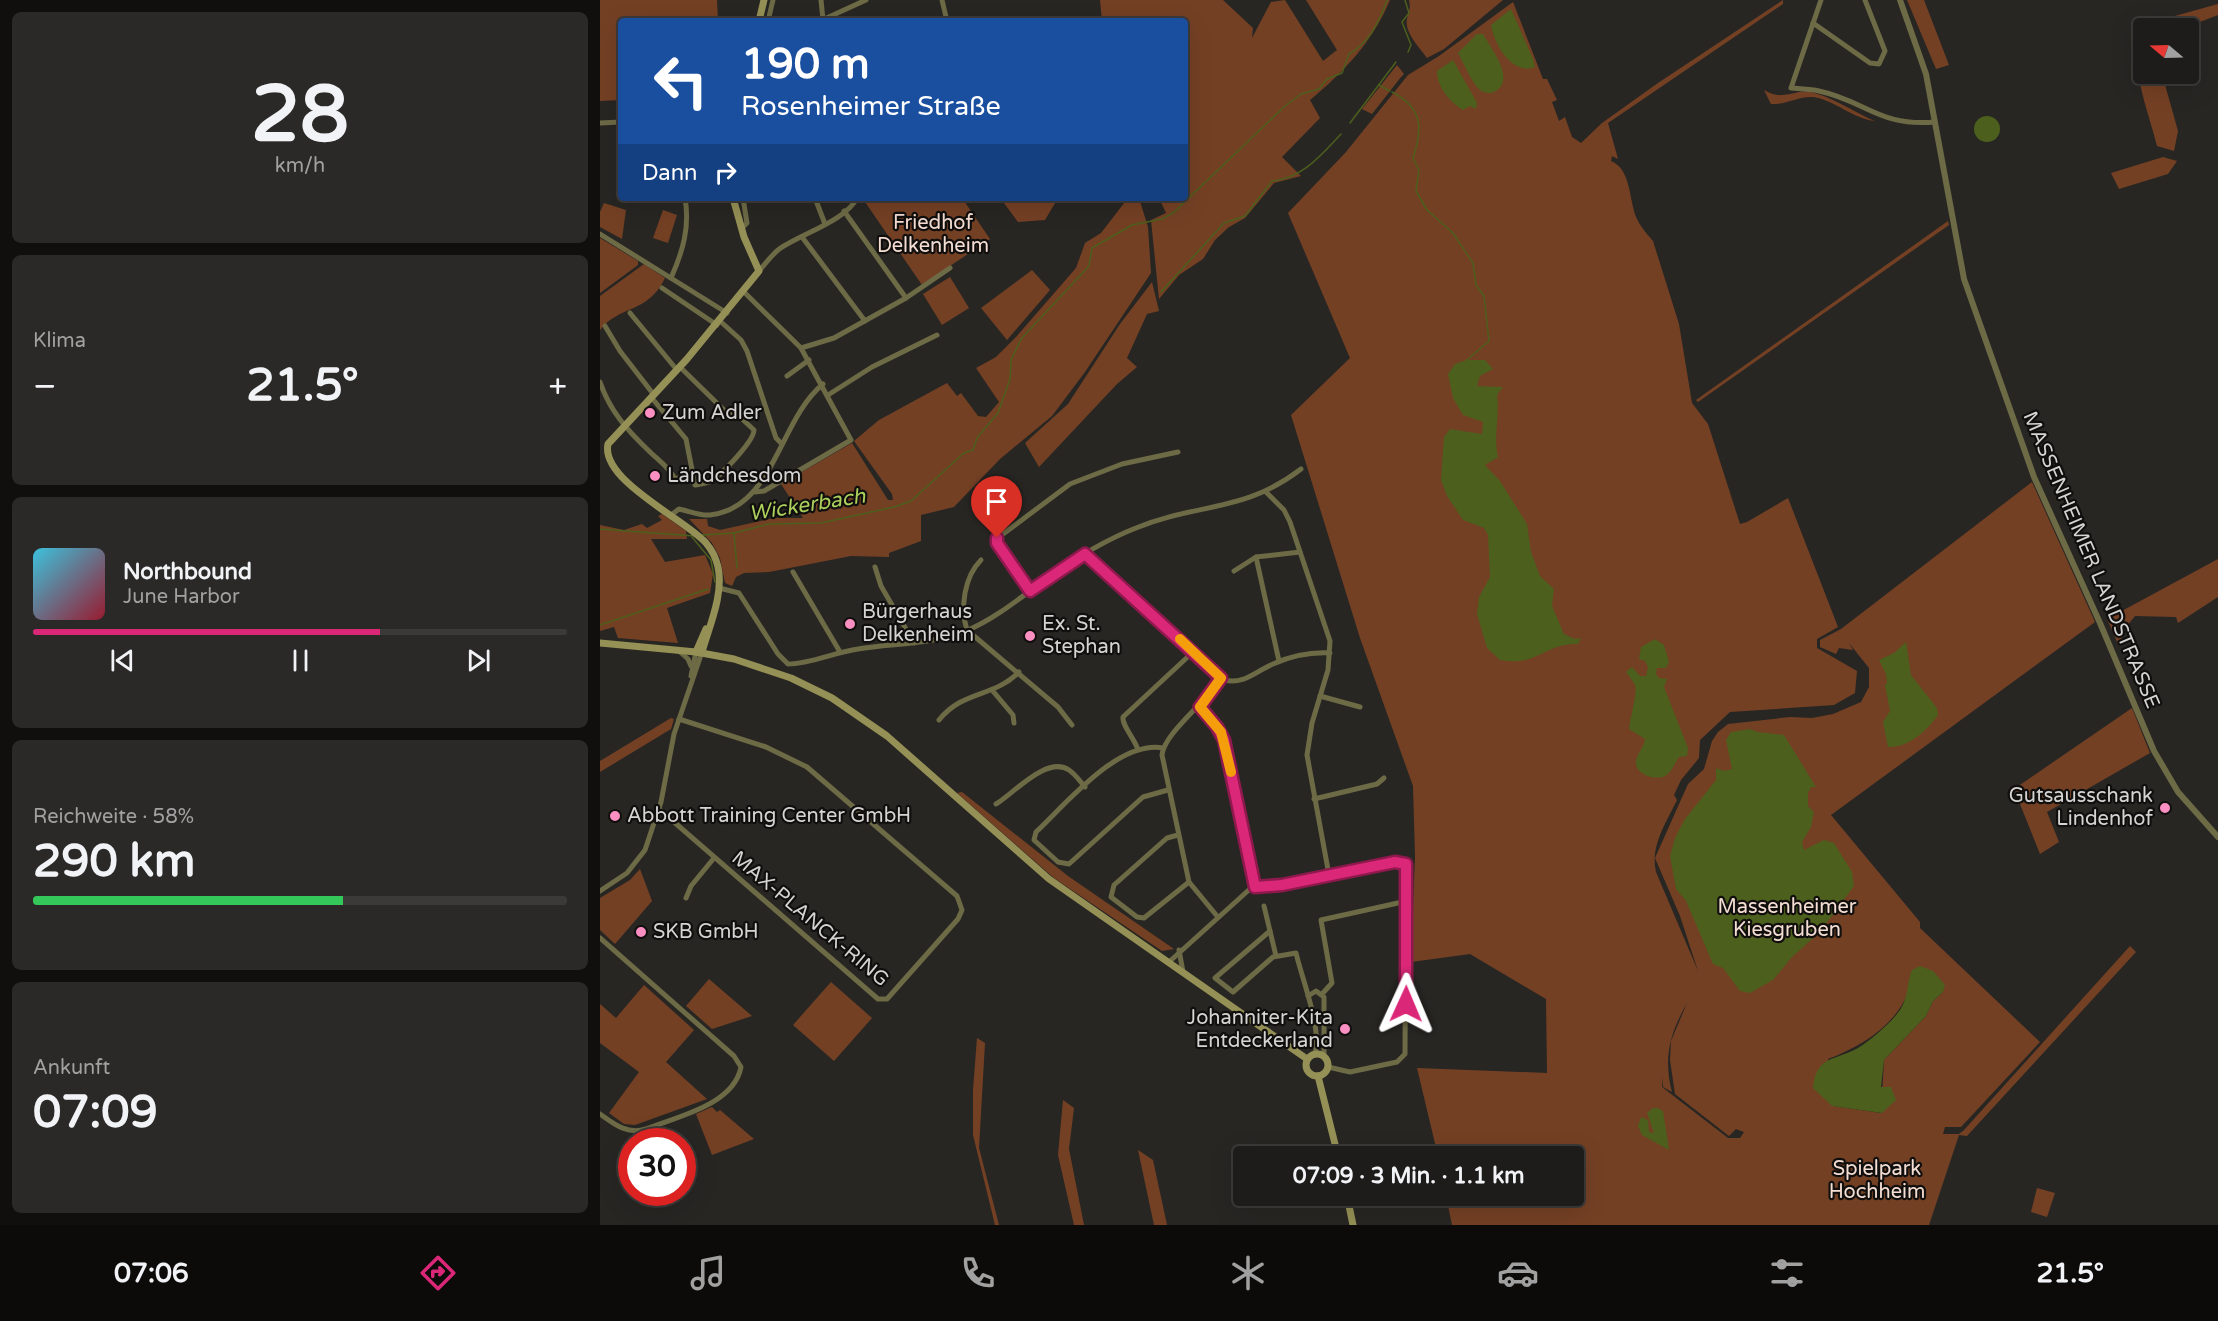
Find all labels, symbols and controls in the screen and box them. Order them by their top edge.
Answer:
north arrow [2133,18,2199,84]
map controls [2133,18,2199,84]
text: 190 m [741,39,870,90]
icon: left [642,42,720,120]
text: 28 [251,68,349,162]
text: Rosenheimer Straße [741,90,1001,123]
text: km/h [275,154,325,178]
icon: right [709,156,742,189]
text: Dann [642,160,697,186]
park label: Friedhof Delkenheim [877,211,989,258]
text: Klima [33,329,86,353]
text: 21.5° [246,359,359,413]
text: − [33,367,57,406]
text: + [548,367,567,406]
place label: Zum Adler [662,401,762,425]
marker: Zum Adler [643,406,657,420]
street label: MASSENHEIMER LANDSTRASSE [2017,408,2165,712]
place label: Ländchesdom [667,464,801,488]
marker: Ländchesdom [648,469,662,483]
pin [971,476,1022,538]
water label: Wickerbach [747,483,868,527]
icon: arrive [980,485,1013,518]
text: Northbound [123,559,252,585]
text: June Harbor [123,585,240,609]
place label: Bürgerhaus Delkenheim [862,600,974,647]
place label: Ex. St. Stephan [1042,612,1121,659]
marker: Bürgerhaus Delkenheim [843,617,857,631]
marker: Ex. St. Stephan [1023,629,1037,643]
icon: previous [106,644,139,677]
icon: pause [284,644,317,677]
icon: next [462,644,495,677]
place label: Gutsausschank Lindenhof [2009,784,2153,831]
marker: Gutsausschank Lindenhof [2158,801,2172,815]
place label: Abbott Training Center GmbH [627,804,911,828]
text: Reichweite · 58% [33,805,194,829]
marker: Abbott Training Center GmbH [608,809,622,823]
text: 290 km [33,835,195,889]
street label: MAX-PLANCK-RING [727,846,893,992]
park label: Massenheimer Kiesgruben [1717,895,1857,942]
place label: SKB GmbH [653,920,759,944]
marker: SKB GmbH [634,925,648,939]
position arrow [1374,972,1438,1036]
place label: Johanniter-Kita Entdeckerland [1187,1006,1333,1053]
marker: Johanniter-Kita Entdeckerland [1338,1022,1352,1036]
text: Ankunft [33,1056,110,1080]
text: 07:09 [33,1086,158,1140]
speed limit sign: 30 [618,1128,696,1206]
park label: Spielpark Hochheim [1829,1157,1925,1204]
text: 07:09 · 3 Min. · 1.1 km [1293,1163,1524,1189]
icon: directions [417,1252,459,1294]
icon: music [687,1252,729,1294]
icon: phone [957,1252,999,1294]
icon: climate [1227,1252,1269,1294]
icon: car [1497,1252,1539,1294]
icon: filters [1766,1252,1808,1294]
text: 07:06 [114,1257,189,1290]
text: 21.5° [2036,1257,2104,1290]

